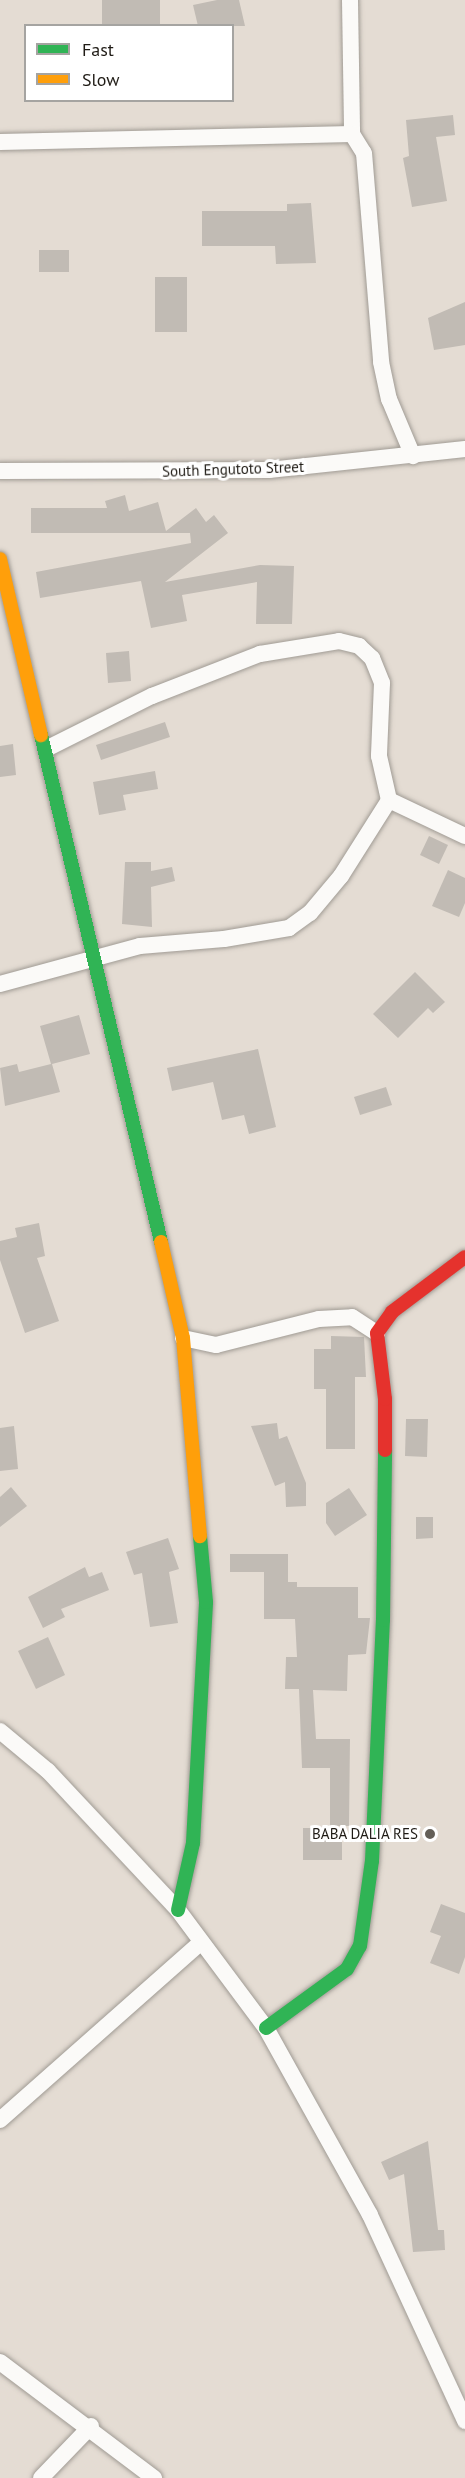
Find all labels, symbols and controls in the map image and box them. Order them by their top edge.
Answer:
legend [24,24,234,102]
text: Fast [82,38,114,61]
text: Slow [82,68,120,91]
street label: South Engutoto Street [162,458,304,480]
place label: BABA DALIA RES [311,1825,418,1843]
marker: BABA DALIA RES [423,1827,437,1841]

